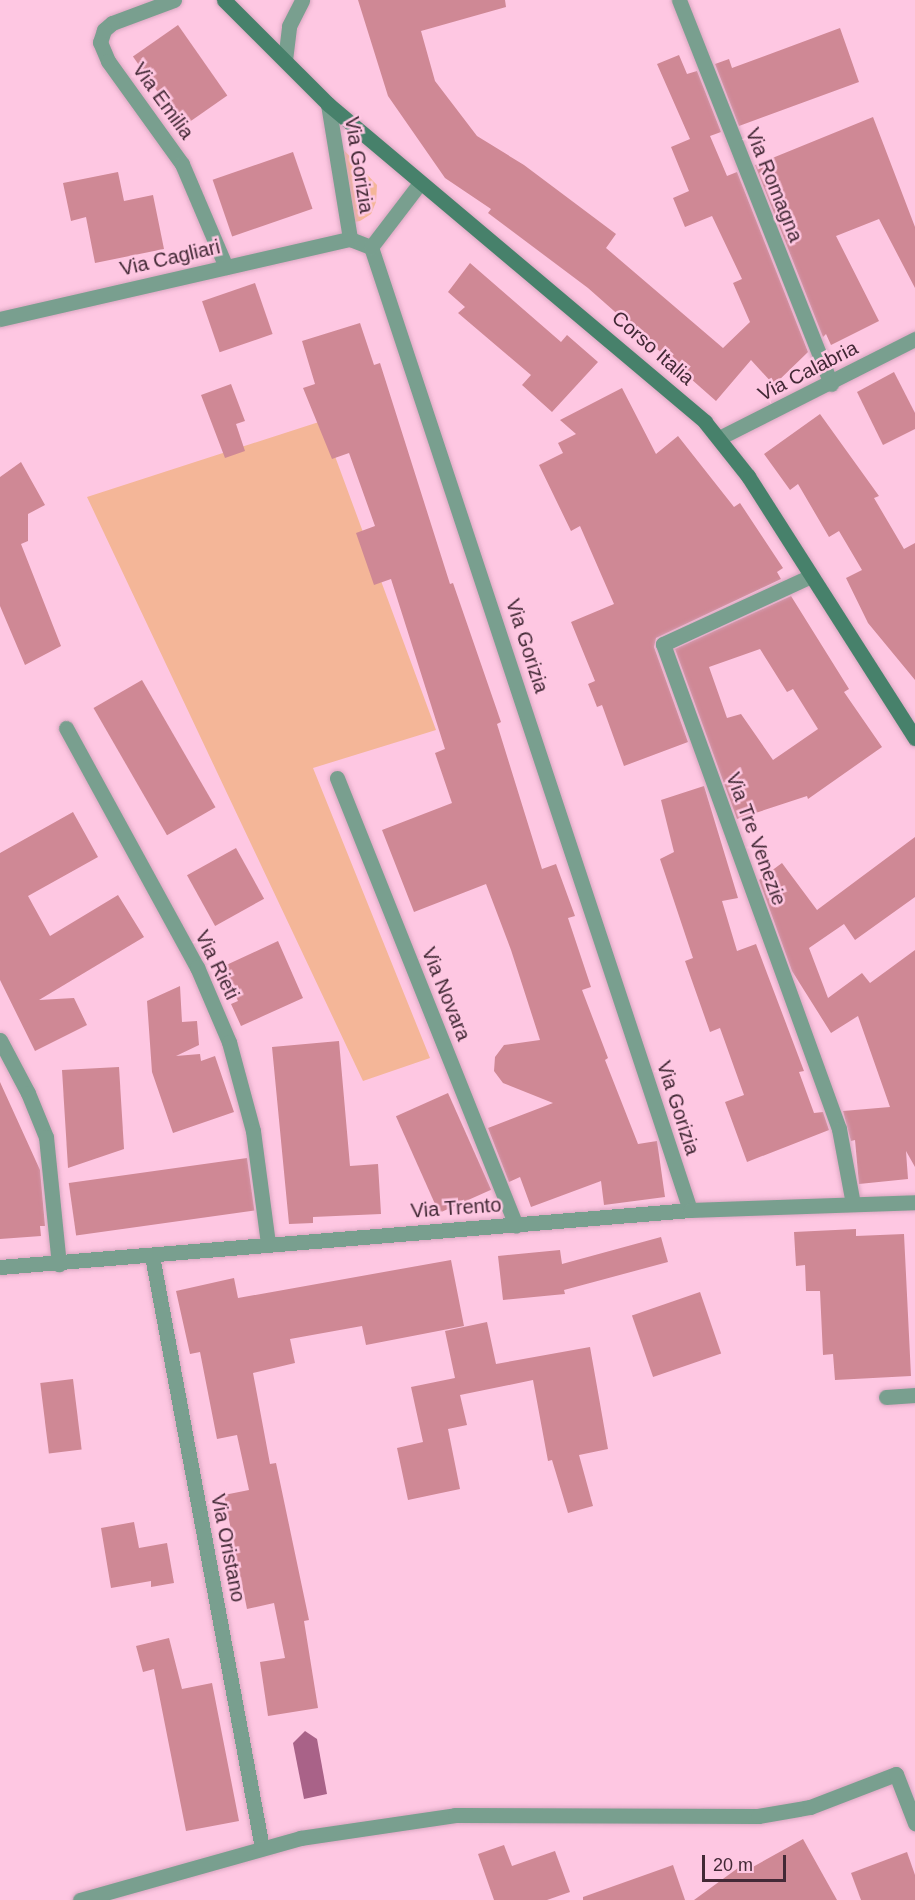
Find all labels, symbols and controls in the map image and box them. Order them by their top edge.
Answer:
street label: Via Emilia [127,58,199,144]
street label: Via Gorizia [340,115,378,215]
street label: Via Romagna [740,124,808,246]
street label: Via Cagliari [118,235,222,281]
street label: Corso Italia [607,306,699,390]
street label: Via Calabria [754,336,862,406]
street label: Via Gorizia [501,596,553,696]
street label: Via Tre Venezie [721,769,791,909]
street label: Via Rieti [190,926,244,1004]
street label: Via Novara [416,944,476,1044]
street label: Via Gorizia [652,1058,704,1158]
street label: Via Trento [410,1193,502,1223]
street label: Via Oristano [206,1492,250,1604]
scale bar [705,1843,789,1881]
text: 20 m [713,1855,753,1875]

